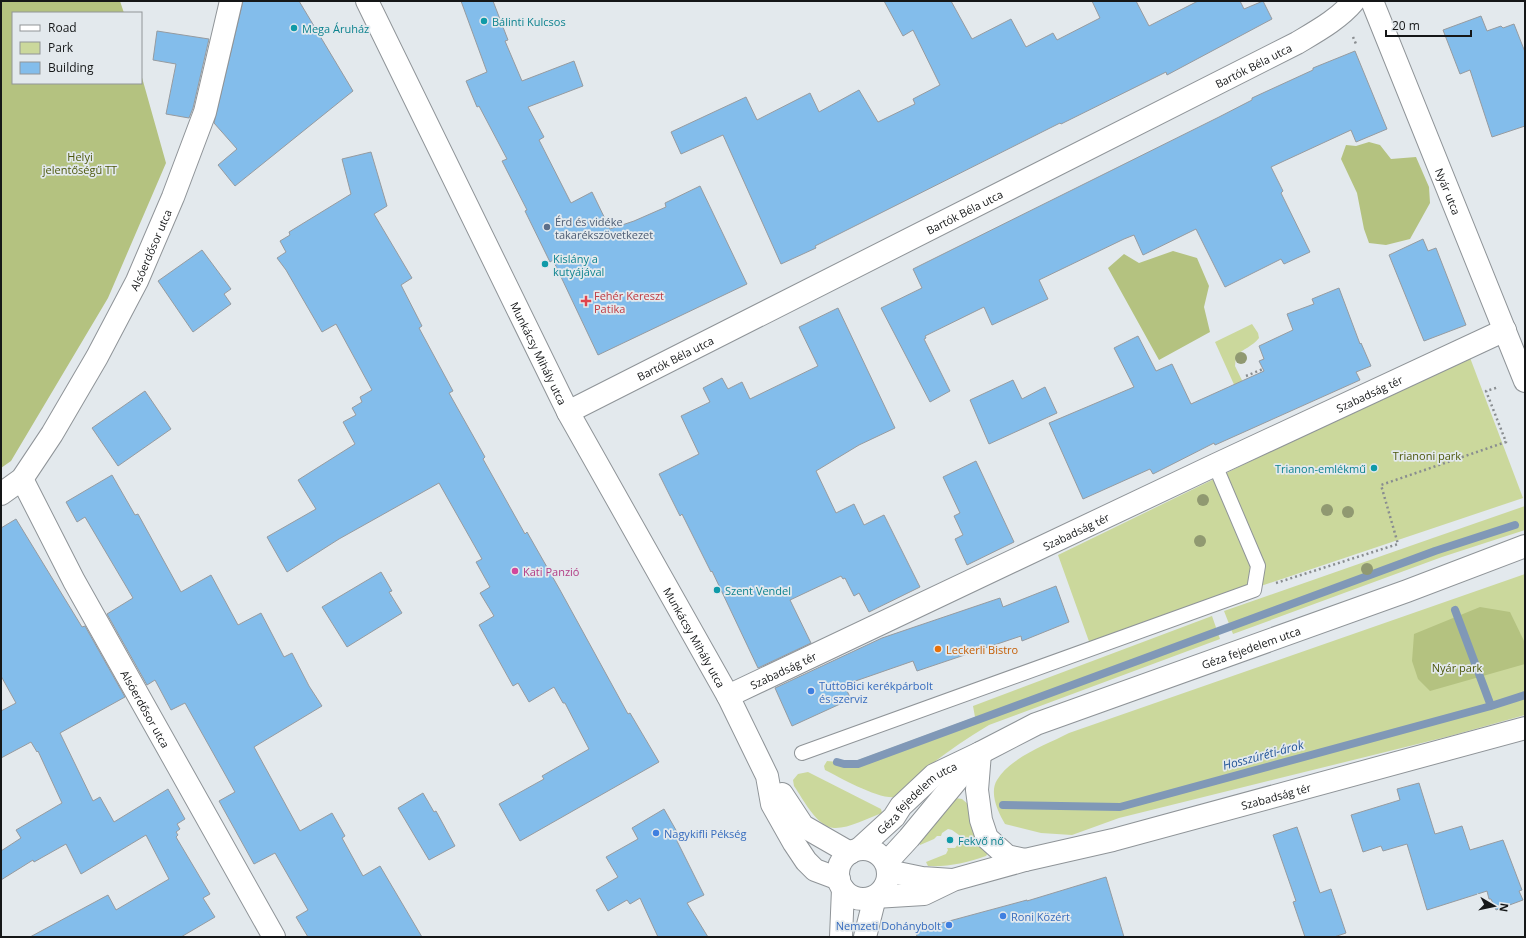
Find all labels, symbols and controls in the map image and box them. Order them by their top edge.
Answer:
legend [12,12,142,84]
scale bar [1386,12,1471,38]
place label: Bálinti Kulcsos [492,14,566,29]
marker: Bálinti Kulcsos [479,16,489,26]
text: 20 m [1392,17,1420,34]
text: Road [48,19,77,36]
place label: Mega Áruház [302,21,369,36]
marker: Mega Áruház [289,23,299,33]
text: Park [48,39,74,56]
street label: Bartók Béla utca [1212,39,1294,91]
text: Building [48,59,94,76]
park label: Helyi jelentőségű TT [42,149,117,177]
street label: Nyár utca [1432,165,1465,217]
street label: Bartók Béla utca [923,186,1005,237]
street label: Alsóerdősor utca [126,207,174,293]
place label: Érd és vidéke takarékszövetkezet [555,214,653,242]
marker: Érd és vidéke takarékszövetkezet [542,222,552,232]
place label: Kislány a kutyájával [553,251,604,279]
marker: Kislány a kutyájával [540,259,550,269]
place label: Fehér Kereszt Patika [594,288,664,316]
marker: Fehér Kereszt Patika [581,296,591,306]
street label: Munkácsy Mihály utca [508,299,571,407]
street label: Bartók Béla utca [634,332,716,383]
street label: Szabadság tér [1333,371,1405,415]
park label: Trianoni park [1393,448,1461,463]
place label: Trianon-emlékmű [1275,461,1366,476]
marker: Trianon-emlékmű [1369,463,1379,473]
street label: Szabadság tér [1040,509,1112,553]
place label: Kati Panzió [523,564,580,579]
marker: Kati Panzió [510,566,520,576]
place label: Szent Vendel [725,583,791,598]
street label: Munkácsy Mihály utca [661,584,729,690]
marker: Szent Vendel [712,585,722,595]
street label: Géza fejedelem utca [1199,622,1302,672]
place label: Leckerli Bistro [946,642,1019,657]
marker: Leckerli Bistro [933,644,943,654]
street label: Szabadság tér [747,647,819,692]
park label: Nyár park [1432,660,1482,675]
street label: Alsóerdősor utca [118,667,174,750]
place label: TuttoBici kerékpárbolt és szerviz [819,678,933,706]
marker: TuttoBici kerékpárbolt és szerviz [806,686,816,696]
water label: Hosszúréti-árok [1221,736,1306,774]
street label: Géza fejedelem utca [873,758,959,837]
street label: Szabadság tér [1239,779,1313,812]
place label: Nagykifli Pékség [664,826,747,841]
marker: Nagykifli Pékség [651,828,661,838]
place label: Fekvő nő [958,833,1004,848]
marker: Fekvő nő [945,835,955,845]
north arrow [1474,886,1514,926]
text: N [1496,902,1512,913]
place label: Roni Közért [1011,909,1070,924]
marker: Roni Közért [998,911,1008,921]
place label: Nemzeti Dohánybolt [836,918,941,933]
marker: Nemzeti Dohánybolt [944,920,954,930]

